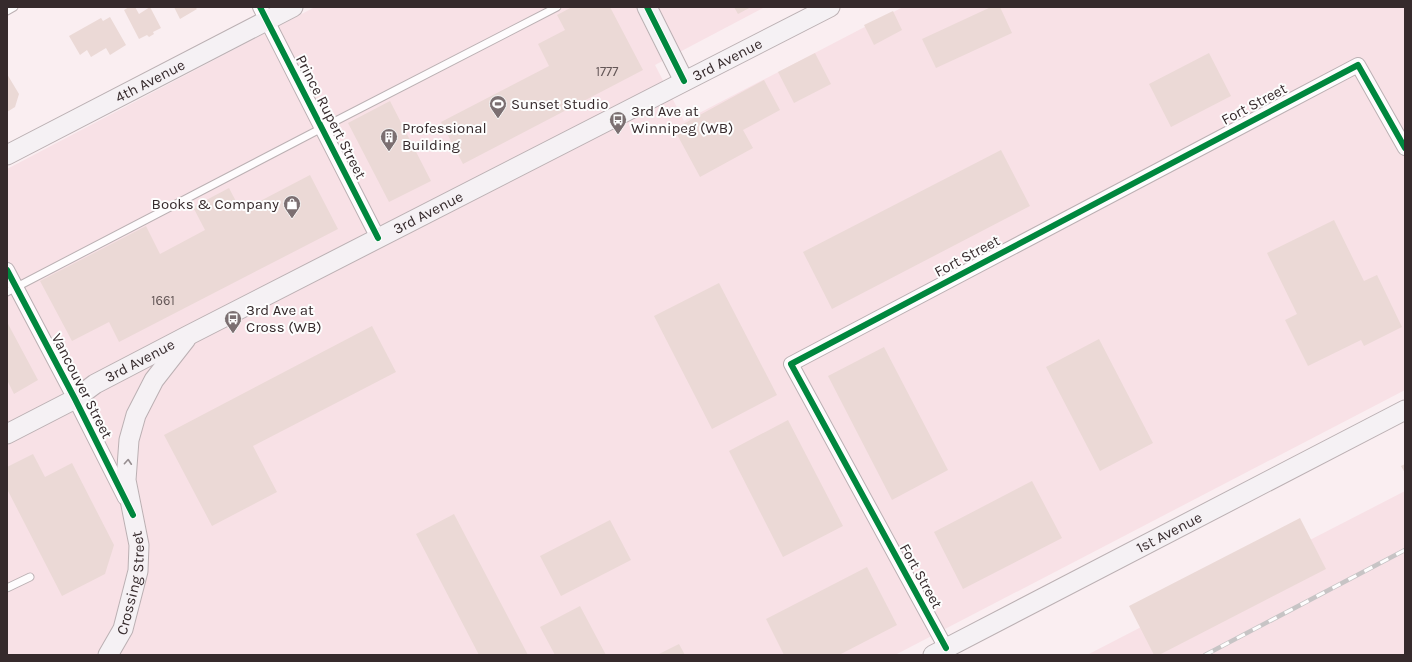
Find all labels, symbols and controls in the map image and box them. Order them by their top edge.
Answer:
street label: 3rd Avenue [689,34,765,85]
street label: Prince Rupert Street [292,52,370,182]
street label: 4th Avenue [112,56,188,106]
house number: 1777 [596,64,618,79]
street label: Fort Street [1218,79,1290,129]
sports icon: Sunset Studio [488,94,508,119]
place label: Sunset Studio [511,95,608,113]
place label: 3rd Ave at Winnipeg (WB) [631,102,733,137]
bus stop icon: 3rd Ave at Winnipeg (WB) [608,110,628,135]
place label: Professional Building [402,119,487,154]
building icon: Professional Building [379,127,399,152]
street label: 3rd Avenue [390,187,466,238]
shop icon: Books & Company [282,194,302,219]
place label: Books & Company [152,195,279,213]
street label: Fort Street [931,231,1003,281]
house number: 1661 [151,293,175,308]
place label: 3rd Ave at Cross (WB) [246,301,322,336]
bus stop icon: 3rd Ave at Cross (WB) [223,309,243,334]
street label: Vancouver Street [48,330,116,442]
street label: 3rd Avenue [102,335,178,386]
one-way arrow [123,459,132,466]
street label: 1st Avenue [1133,508,1205,557]
street label: Crossing Street [112,529,148,638]
street label: Fort Street [896,540,946,612]

